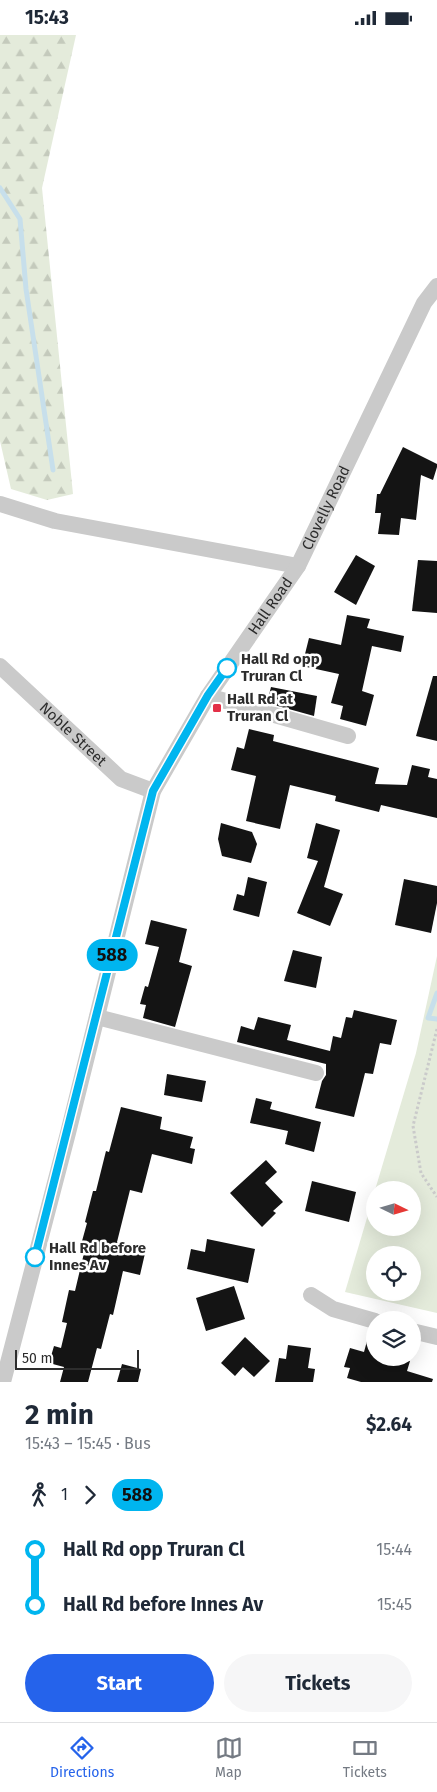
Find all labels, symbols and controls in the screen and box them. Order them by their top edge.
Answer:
text: 15:43 [25,6,69,29]
street label: Clovelly Road [298,463,354,553]
street label: Hall Road [244,574,296,638]
place label: Hall Rd opp Truran Cl [241,650,320,685]
marker: Hall Rd opp Truran Cl [217,658,237,678]
place label: Hall Rd at Truran Cl [227,690,293,725]
street label: Noble Street [36,699,111,770]
marker: Hall Rd at Truran Cl [211,702,223,714]
line badge: 588 [83,939,141,971]
text: 588 [97,944,127,966]
north arrow [366,1181,421,1236]
map controls [366,1181,421,1366]
place label: Hall Rd before Innes Av [49,1239,146,1274]
button: locate [366,1246,421,1301]
marker: Hall Rd before Innes Av [25,1247,45,1267]
button: layers [366,1311,421,1366]
scale bar [15,1347,139,1370]
text: 50 m [22,1350,53,1367]
text: 2 min [25,1398,94,1431]
text: $2.64 [366,1413,412,1436]
text: 15:43 – 15:45 · Bus [25,1434,151,1453]
icon: walk [25,1481,53,1509]
icon: forward [76,1481,104,1509]
text: 588 [122,1484,153,1506]
text: 1 [61,1485,68,1504]
text: Hall Rd opp Truran Cl [63,1538,245,1561]
text: 15:44 [376,1540,412,1559]
text: Hall Rd before Innes Av [63,1593,263,1616]
text: 15:45 [377,1595,412,1614]
button: Start [25,1654,214,1712]
button: Tickets [224,1654,412,1712]
tab: Directions [50,1734,114,1781]
tab: Map [215,1734,243,1781]
tab: Tickets [343,1734,387,1781]

